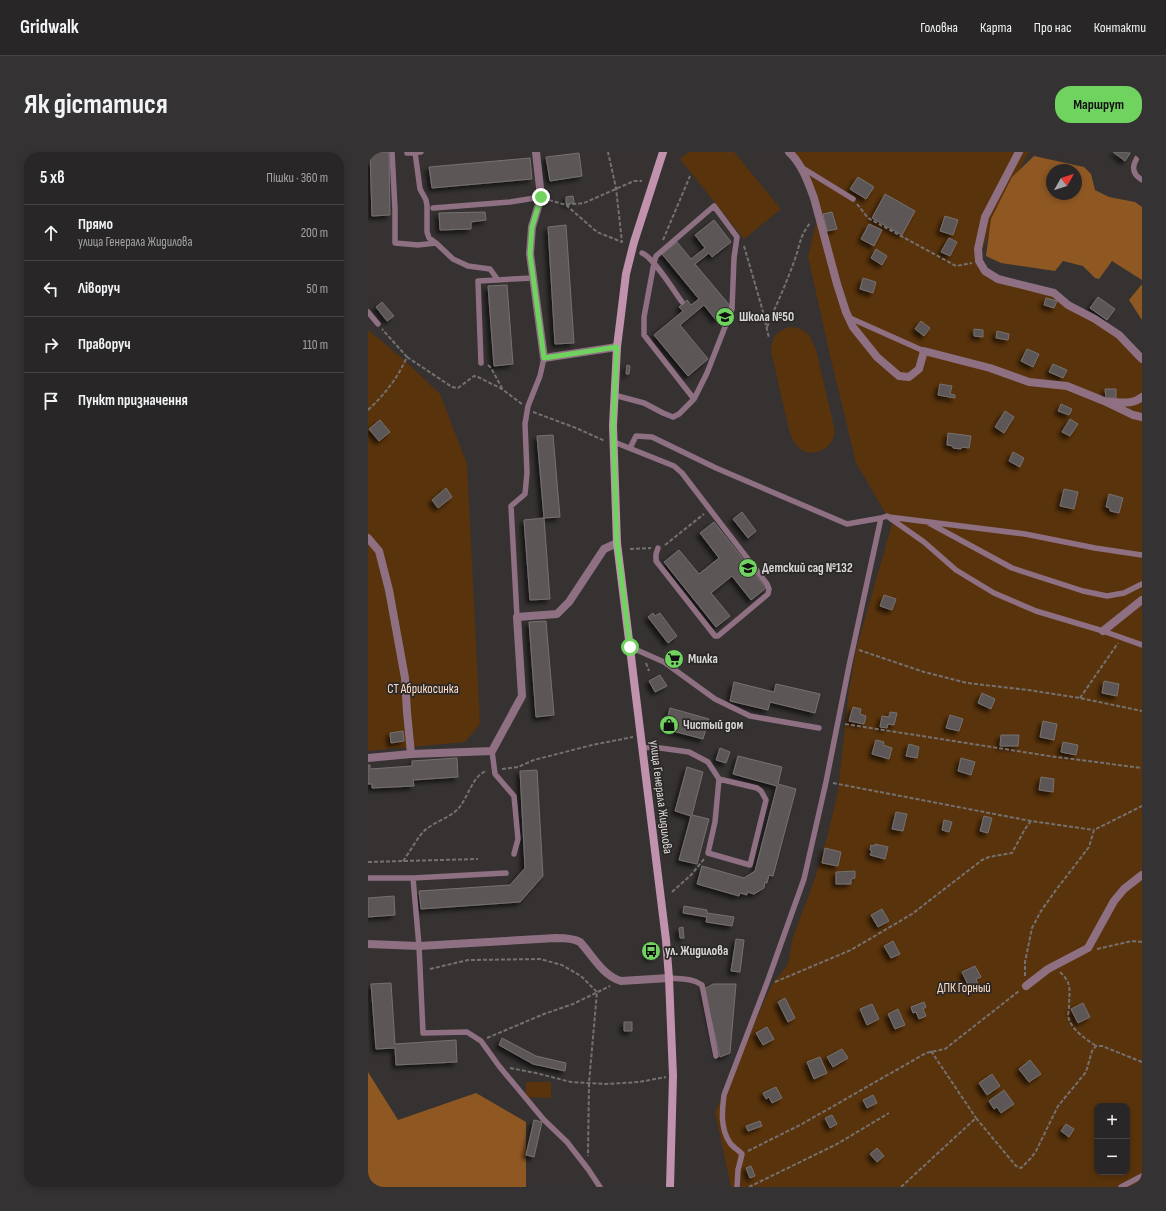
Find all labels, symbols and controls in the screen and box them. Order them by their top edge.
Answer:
text: Gridwalk [20,16,79,39]
text: Головна [920,19,958,36]
text: Карта [980,19,1012,36]
text: Про нас [1034,19,1072,36]
text: Контакти [1094,19,1146,36]
button: Маршрут [1055,86,1142,123]
text: Як дістатися [24,88,168,121]
north arrow [1046,164,1082,200]
text: 5 хв [40,168,65,188]
text: Пішки · 360 m [266,170,328,186]
route end [532,188,550,206]
text: Прямо [78,215,113,234]
icon: ahead [40,222,62,244]
text: 200 m [301,225,328,241]
text: улица Генерала Жидилова [78,234,193,250]
icon: left [40,278,62,300]
text: Ліворуч [78,279,120,298]
text: 50 m [307,281,328,297]
school or university icon: Школа №50 [714,306,736,328]
place label: Школа №50 [739,309,794,325]
icon: right [40,334,62,356]
text: Праворуч [78,335,131,354]
text: 110 m [303,337,328,353]
icon: arrive [40,390,62,412]
text: Пункт призначення [78,391,188,410]
school or university icon: Детский сад №132 [737,557,759,579]
place label: Детский сад №132 [762,560,853,576]
route start [621,638,639,656]
supermarket icon: Милка [663,648,685,670]
place label: Милка [688,651,718,667]
park label: СТ Абрикосинка [387,681,459,697]
shop icon: Чистый дом [658,714,680,736]
place label: Чистый дом [683,717,743,733]
street label: улица Генерала Жидилова [646,739,676,855]
bus stop icon: ул. Жидилова [640,940,662,962]
place label: ул. Жидилова [665,943,728,959]
park label: ДПК Горный [937,980,991,996]
map controls [1094,1103,1130,1175]
button: + [1094,1103,1130,1139]
button: − [1094,1139,1130,1175]

